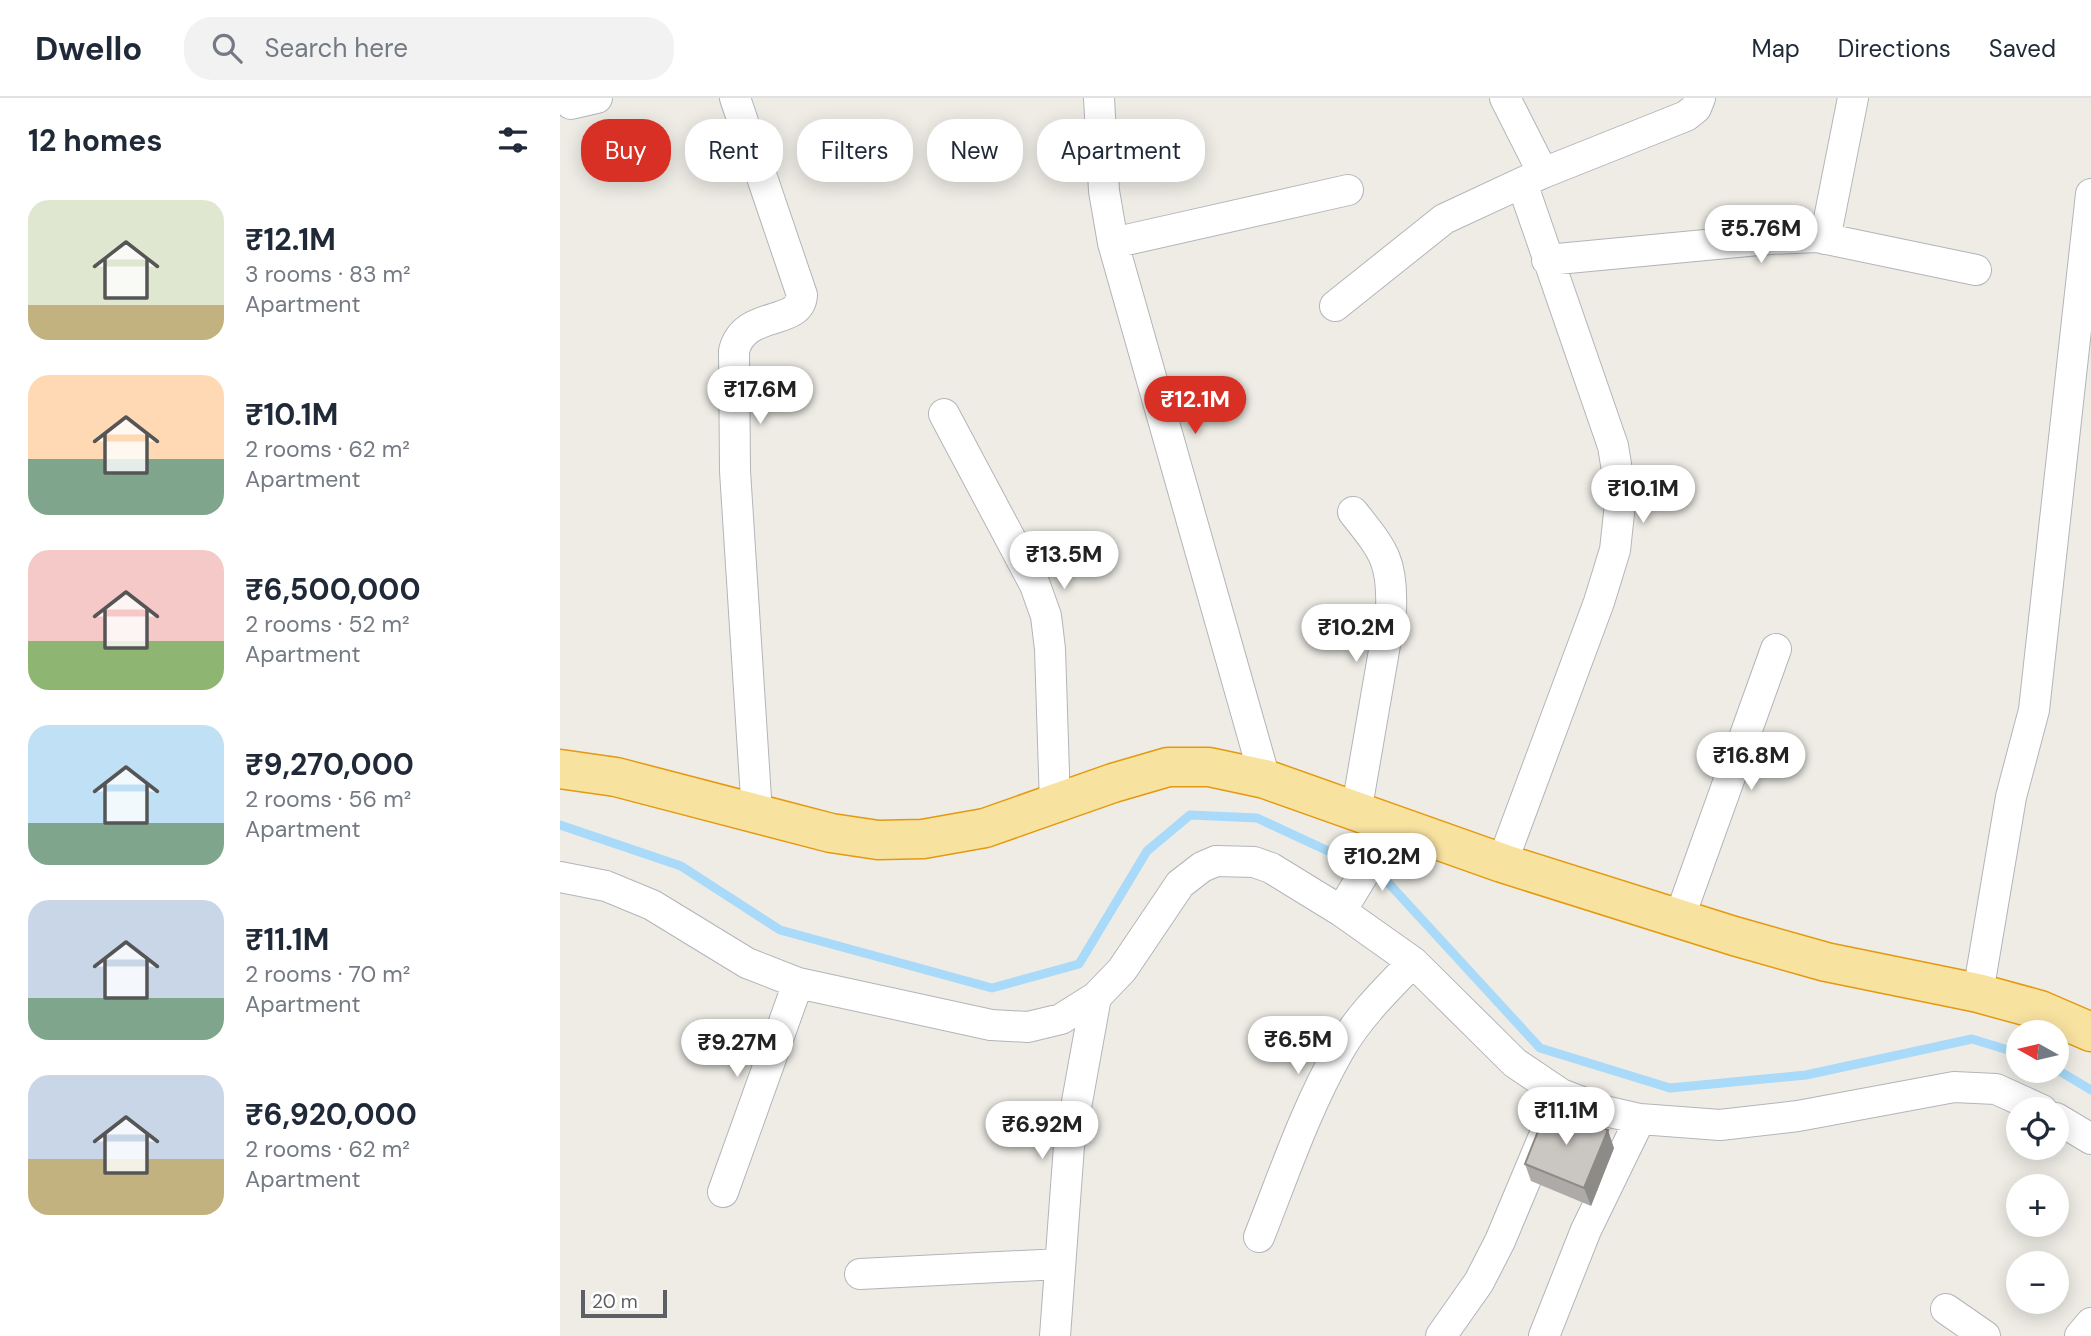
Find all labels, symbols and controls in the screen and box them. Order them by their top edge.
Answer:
search box [184,17,674,80]
text: Dwello [35,27,142,70]
icon: search [208,29,246,67]
text: Search here [264,31,408,65]
text: Map [1752,33,1800,64]
text: Directions [1838,33,1951,64]
text: Saved [1989,33,2056,64]
chip: Buy [581,119,671,182]
chip: Rent [685,119,783,182]
chip: Filters [797,119,913,182]
chip: New [927,119,1023,182]
chip: Apartment [1037,119,1205,182]
text: 12 homes [28,121,162,160]
icon: filters [494,121,532,159]
pin: ₹5.76M [1704,206,1818,265]
text: ₹5.76M [1721,213,1801,243]
text: ₹12.1M [245,220,336,259]
icon: home [84,228,168,312]
text: 3 rooms · 83 m² [245,259,411,289]
text: Apartment [245,289,360,319]
pin: ₹17.6M [703,366,817,426]
text: ₹17.6M [723,374,797,404]
pin: ₹12.1M [1138,376,1252,436]
text: ₹12.1M [1160,384,1230,414]
text: ₹10.1M [245,395,338,434]
icon: home [84,403,168,487]
text: 2 rooms · 62 m² [245,434,410,464]
text: Apartment [245,464,360,494]
pin: ₹10.1M [1586,466,1700,525]
text: ₹10.1M [1607,473,1679,503]
pin: ₹13.5M [1007,532,1121,591]
text: ₹13.5M [1026,539,1102,569]
text: ₹6,500,000 [245,570,421,609]
icon: home [84,578,168,662]
pin: ₹10.2M [1299,604,1413,664]
text: 2 rooms · 52 m² [245,609,410,639]
text: ₹10.2M [1317,612,1395,642]
text: Apartment [245,639,360,669]
pin: ₹16.8M [1694,732,1808,792]
text: ₹16.8M [1712,740,1790,770]
text: ₹9,270,000 [245,745,414,784]
icon: home [84,753,168,837]
text: 2 rooms · 56 m² [245,784,411,814]
text: Apartment [245,814,360,844]
pin: ₹10.2M [1325,834,1439,893]
text: ₹10.2M [1343,841,1421,871]
text: ₹11.1M [245,920,329,959]
icon: home [84,928,168,1012]
text: 2 rooms · 70 m² [245,959,410,989]
text: Apartment [245,989,360,1019]
pin: ₹6.5M [1249,1016,1347,1076]
pin: ₹9.27M [680,1020,794,1079]
north arrow [2006,1020,2068,1083]
map controls [2006,1020,2069,1314]
text: ₹6.5M [1264,1024,1332,1054]
text: ₹9.27M [697,1027,777,1057]
pin: ₹11.1M [1509,1088,1623,1147]
text: ₹6,920,000 [245,1095,417,1134]
text: ₹11.1M [1534,1095,1598,1125]
button: locate [2006,1097,2069,1160]
pin: ₹6.92M [985,1102,1099,1161]
icon: home [84,1103,168,1187]
text: ₹6.92M [1001,1109,1083,1139]
text: 2 rooms · 62 m² [245,1134,410,1164]
text: Apartment [245,1164,360,1194]
button: + [2006,1174,2069,1237]
button: − [2006,1251,2069,1314]
scale bar [581,1287,667,1319]
text: 20 m [592,1289,638,1314]

